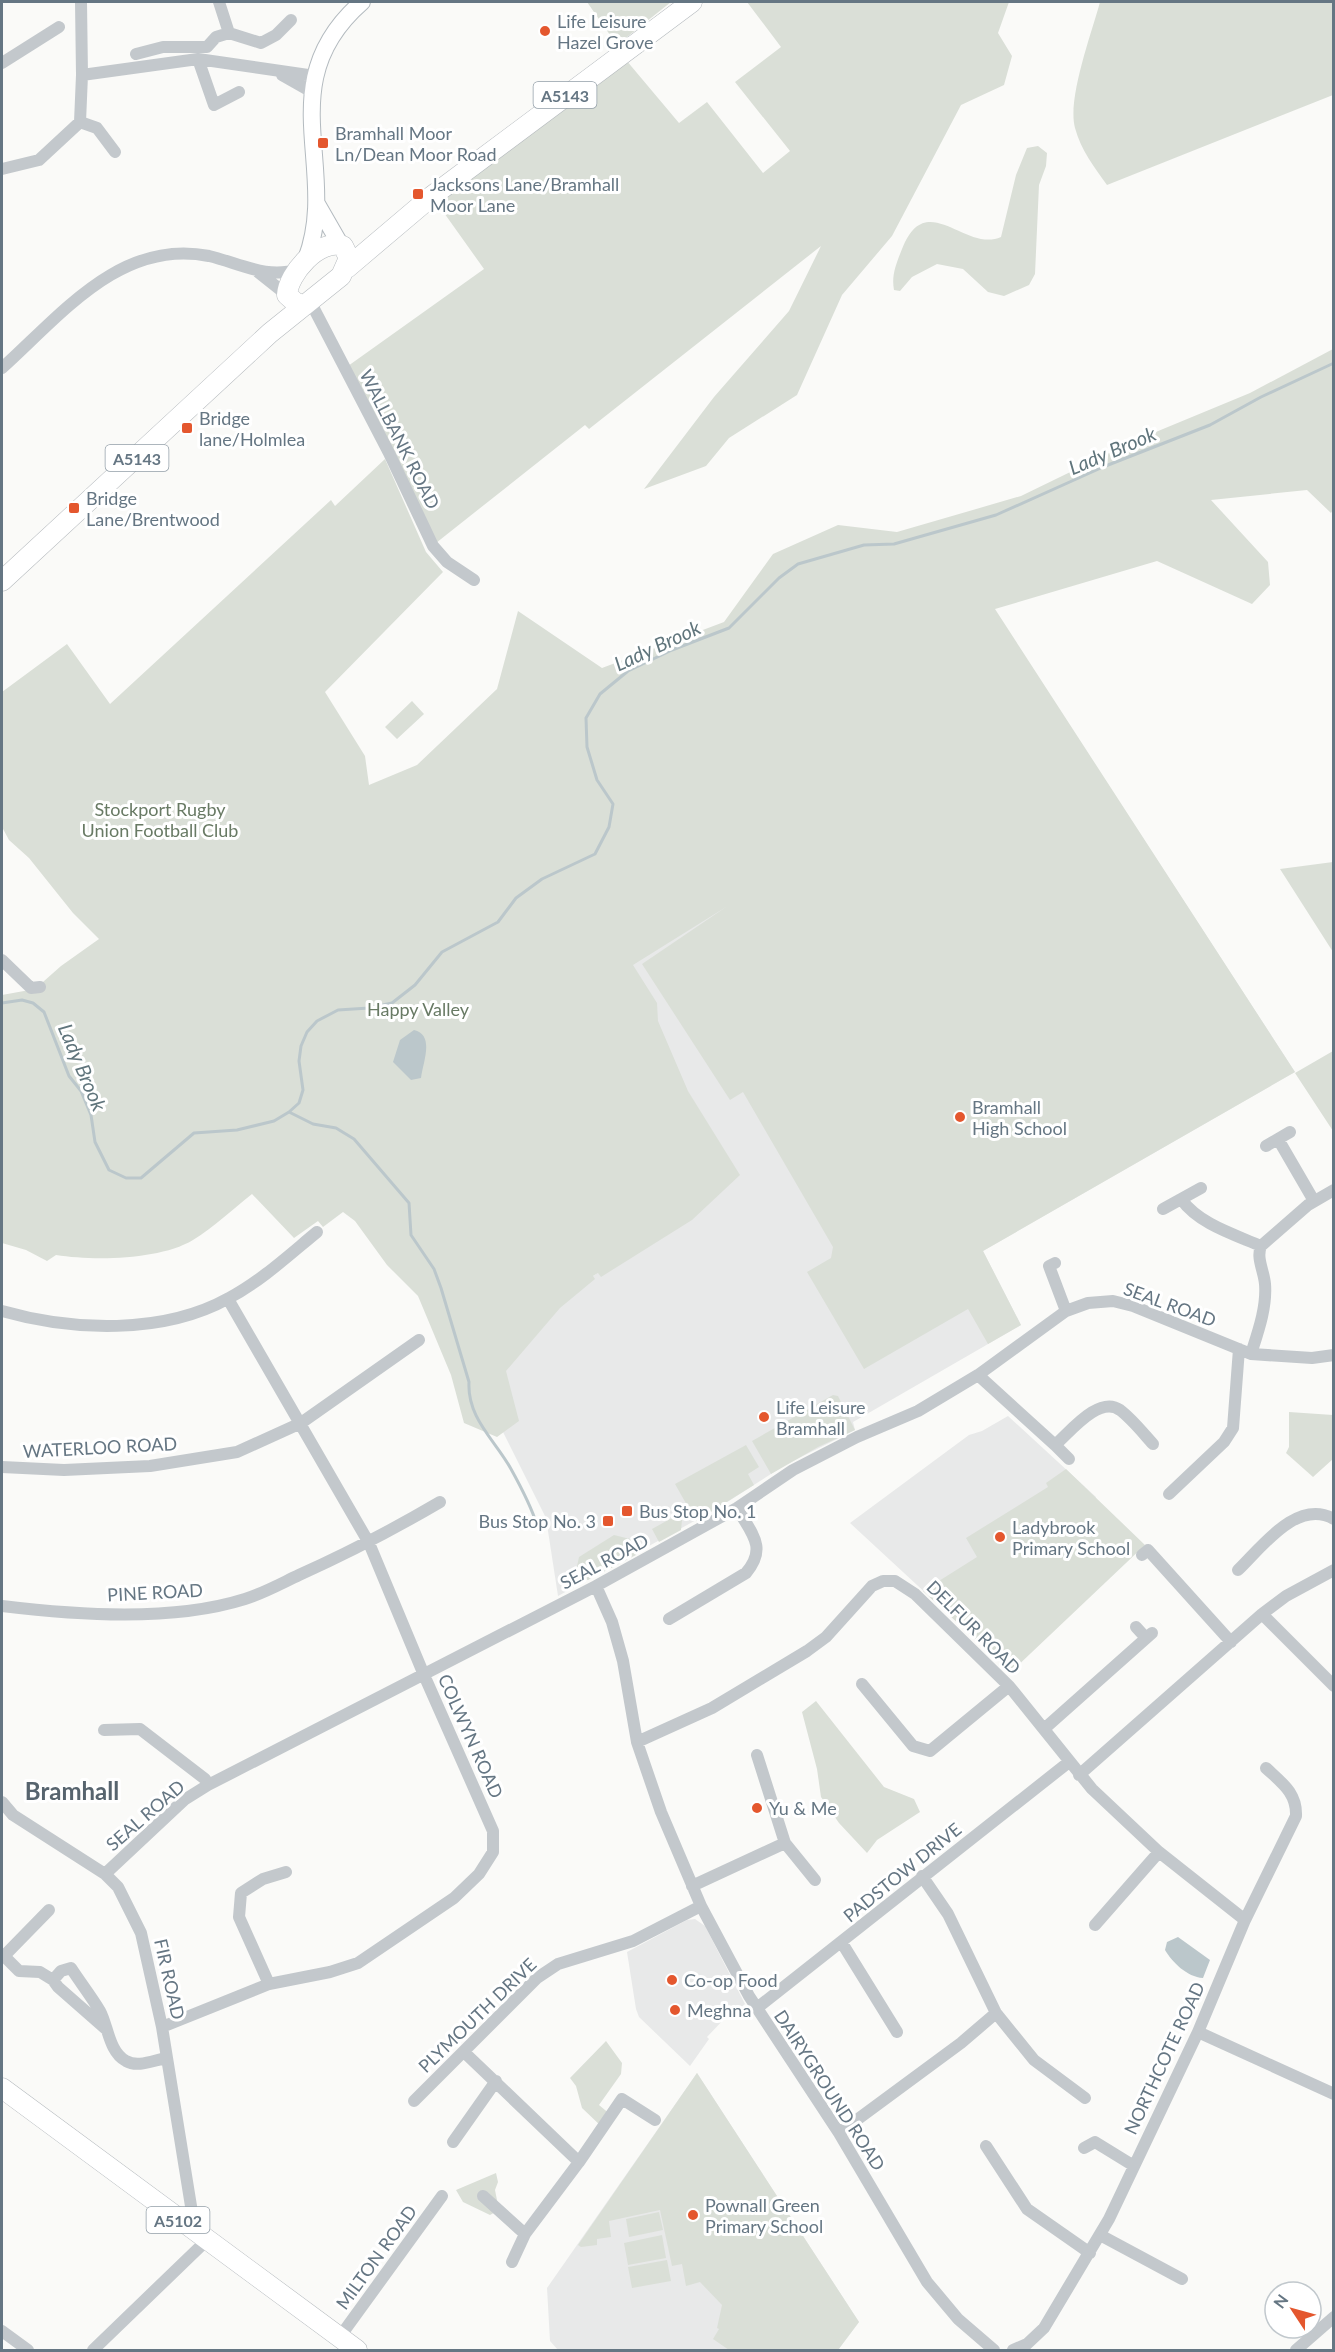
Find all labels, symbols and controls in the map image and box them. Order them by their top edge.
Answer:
place label: Life Leisure Hazel Grove [557,10,653,53]
marker: Life Leisure Hazel Grove [538,24,552,38]
road number: A5143 [534,82,596,108]
place label: Bramhall Moor Ln/Dean Moor Road [335,122,497,165]
marker: Bramhall Moor Ln/Dean Moor Road [316,136,330,150]
place label: Jacksons Lane/Bramhall Moor Lane [430,173,619,216]
marker: Jacksons Lane/Bramhall Moor Lane [411,187,425,201]
street label: WALLBANK ROAD [355,366,445,512]
place label: Bridge lane/Holmlea [199,407,305,450]
marker: Bridge lane/Holmlea [180,421,194,435]
water label: Lady Brook [1065,421,1160,479]
road number: A5143 [106,445,168,471]
place label: Bridge Lane/Brentwood [86,487,220,530]
marker: Bridge Lane/Brentwood [67,501,81,515]
water label: Lady Brook [610,614,704,675]
park label: Stockport Rugby Union Football Club [82,798,238,841]
park label: Happy Valley [367,998,470,1020]
water label: Lady Brook [54,1020,112,1115]
place label: Bramhall High School [972,1096,1067,1139]
marker: Bramhall High School [953,1110,967,1124]
street label: SEAL ROAD [1121,1277,1219,1331]
place label: Life Leisure Bramhall [776,1396,866,1439]
marker: Life Leisure Bramhall [757,1410,771,1424]
street label: WATERLOO ROAD [22,1432,178,1462]
place label: Bus Stop No. 1 [639,1500,757,1522]
marker: Bus Stop No. 1 [620,1504,634,1518]
place label: Bus Stop No. 3 [478,1510,596,1532]
marker: Bus Stop No. 3 [601,1514,615,1528]
place label: Ladybrook Primary School [1012,1516,1130,1559]
street label: SEAL ROAD [556,1529,652,1593]
marker: Ladybrook Primary School [993,1530,1007,1544]
street label: DELFUR ROAD [922,1575,1026,1679]
street label: PINE ROAD [107,1579,203,1605]
street label: COLWYN ROAD [434,1671,508,1801]
street label: SEAL ROAD [101,1775,189,1855]
district label: Bramhall [25,1776,119,1805]
place label: Yu & Me [769,1797,837,1819]
marker: Yu & Me [750,1801,764,1815]
street label: PADSTOW DRIVE [839,1818,965,1926]
street label: FIR ROAD [150,1936,190,2022]
street label: PLYMOUTH DRIVE [413,1953,541,2077]
place label: Co-op Food [684,1969,778,1991]
marker: Co-op Food [665,1973,679,1987]
street label: NORTHCOTE ROAD [1119,1978,1209,2138]
place label: Meghna [687,1999,751,2021]
marker: Meghna [668,2003,682,2017]
street label: DAIRYGROUND ROAD [770,2006,890,2174]
place label: Pownall Green Primary School [705,2194,823,2237]
street label: MILTON ROAD [331,2201,421,2313]
road number: A5102 [146,2207,210,2233]
marker: Pownall Green Primary School [686,2208,700,2222]
north arrow [1263,2280,1323,2340]
text: N [1269,2290,1292,2311]

